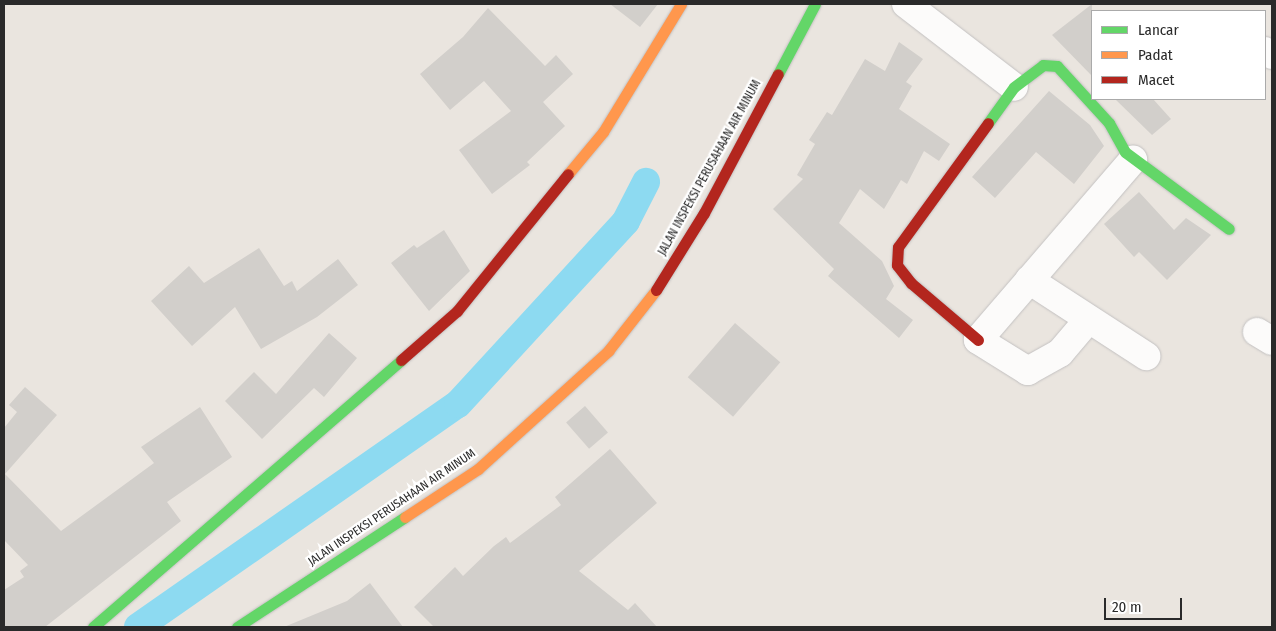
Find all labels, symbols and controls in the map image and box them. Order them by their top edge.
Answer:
legend [1091,10,1266,100]
text: Lancar [1138,21,1179,39]
text: Padat [1138,46,1173,64]
text: Macet [1138,71,1174,89]
street label: JALAN INSPEKSI PERUSAHAAN AIR MINUM [656,78,764,258]
street label: JALAN INSPEKSI PERUSAHAAN AIR MINUM [306,446,478,570]
scale bar [1106,588,1184,620]
text: 20 m [1112,598,1142,616]

